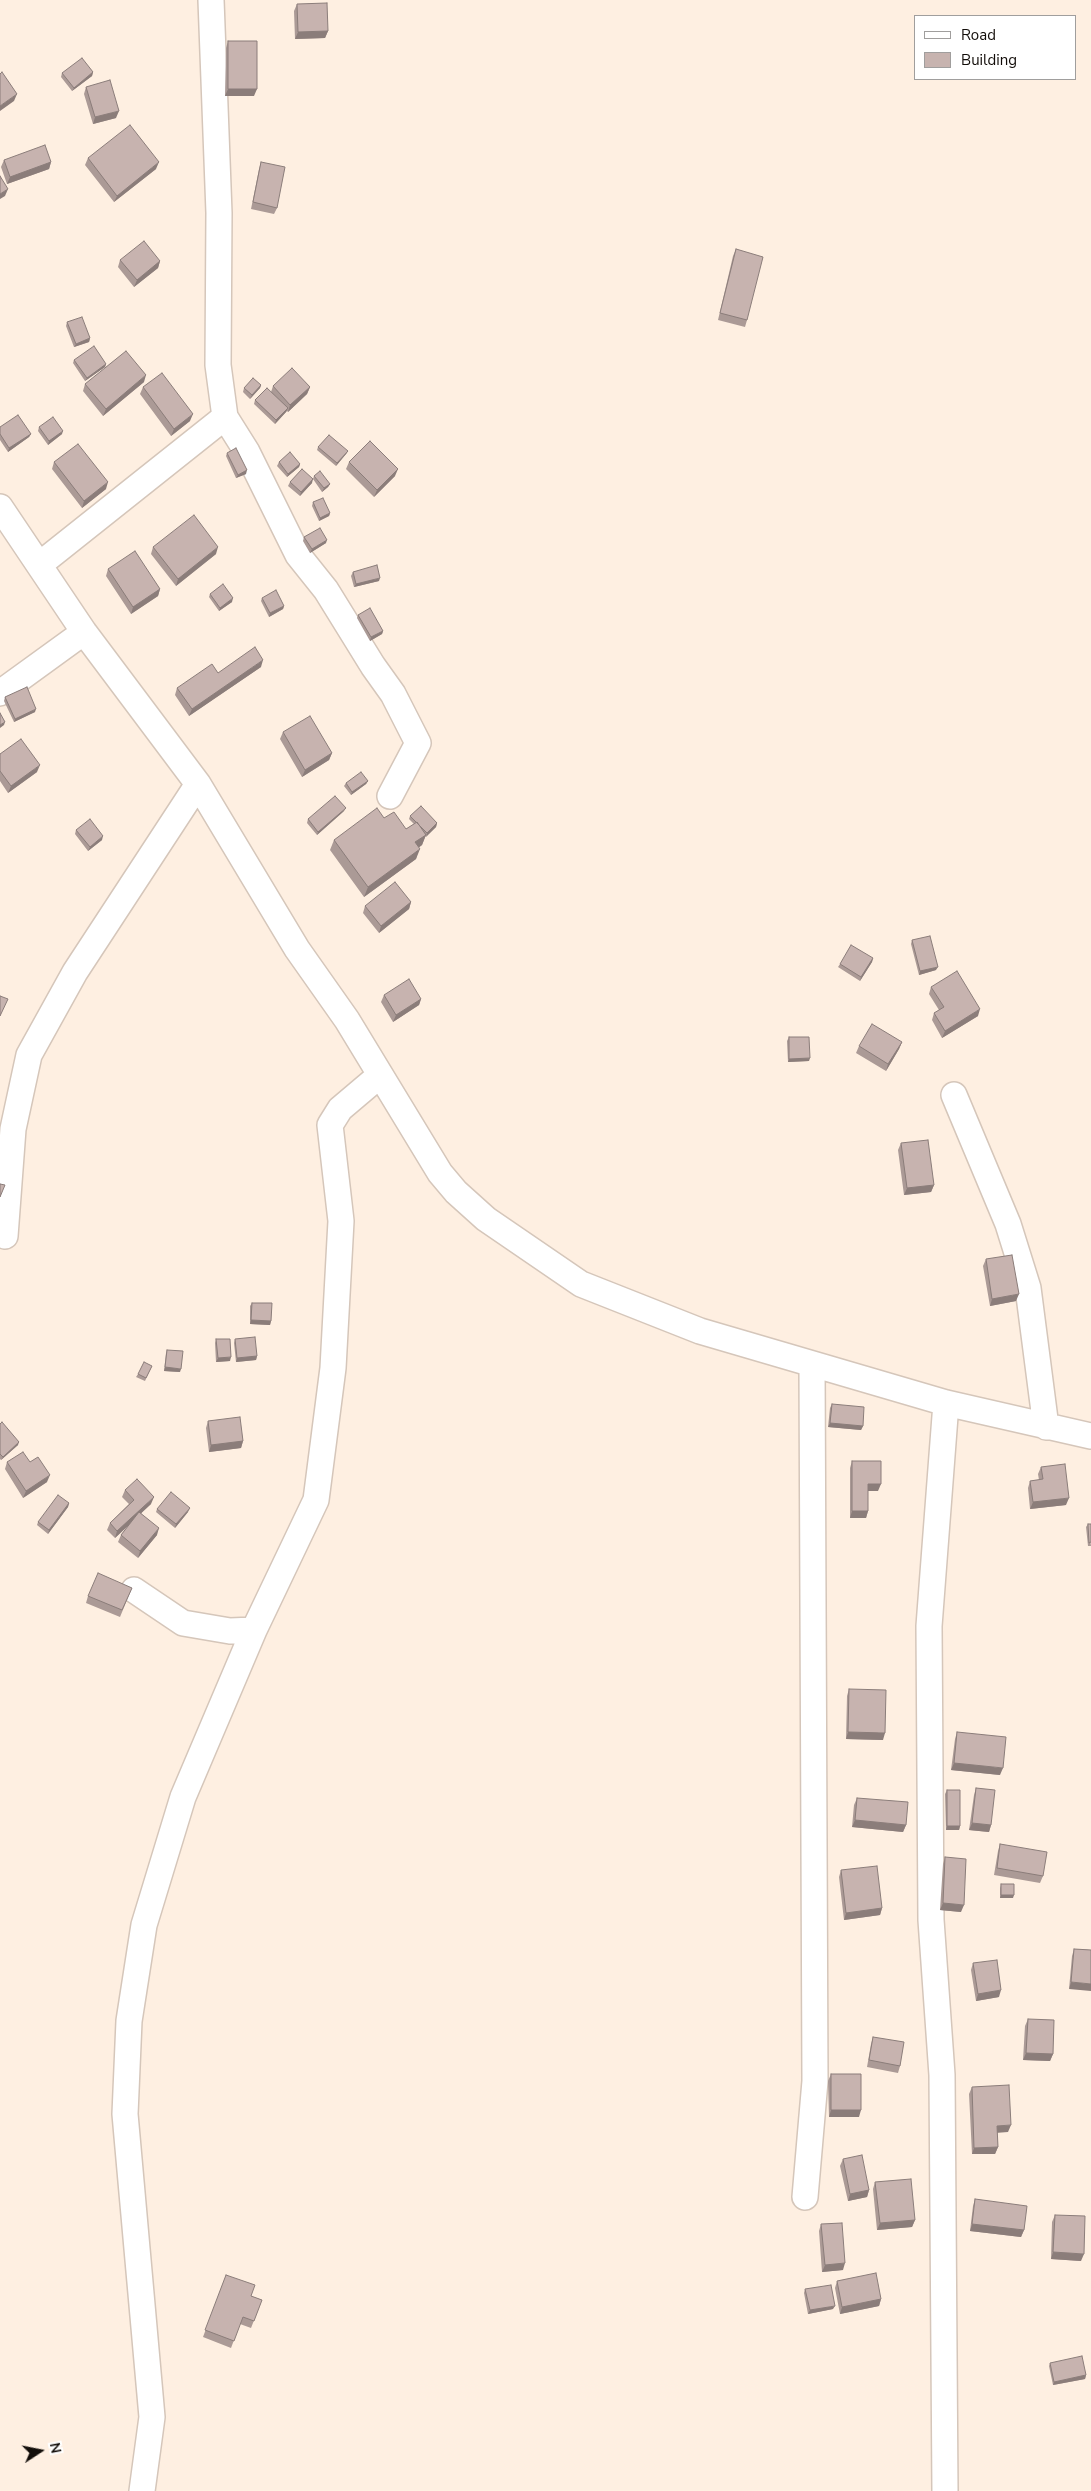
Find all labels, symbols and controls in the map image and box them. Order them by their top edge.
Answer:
legend [914,15,1076,80]
text: Road [961,25,996,45]
text: Building [961,50,1017,70]
north arrow [15,2426,65,2476]
text: N [45,2441,66,2455]

